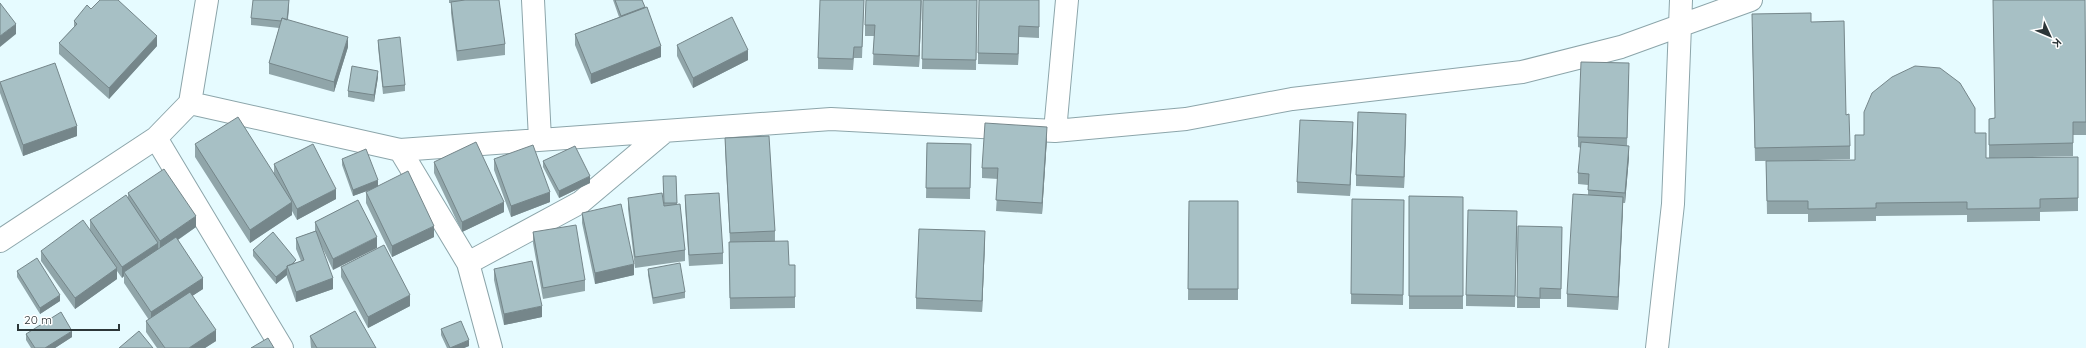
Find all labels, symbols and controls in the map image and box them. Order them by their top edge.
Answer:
north arrow [2030,16,2070,56]
text: K [2050,35,2065,50]
scale bar [18,306,119,332]
text: 20 m [24,312,52,327]

